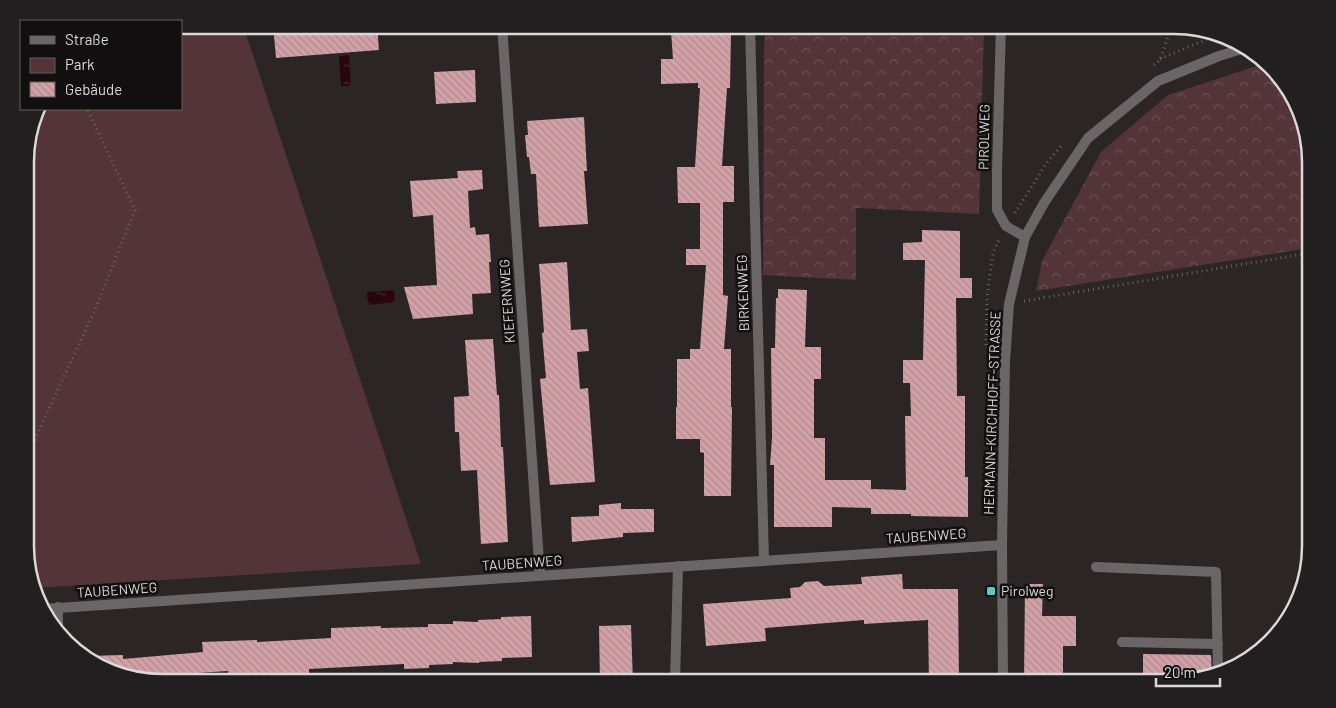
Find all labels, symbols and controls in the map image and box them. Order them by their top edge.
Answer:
legend [20,20,182,110]
text: Straße [65,30,109,48]
text: Park [65,55,95,73]
text: Gebäude [65,80,122,98]
street label: PIROLWEG [974,104,993,170]
street label: BIRKENWEG [733,254,752,332]
street label: KIEFERNWEG [495,258,518,344]
street label: HERMANN-KIRCHHOFF-STRASSE [979,311,1004,515]
street label: TAUBENWEG [885,524,967,547]
street label: TAUBENWEG [481,551,563,574]
street label: TAUBENWEG [76,578,158,601]
place label: Pirolweg [1001,582,1054,599]
marker: Pirolweg [985,585,997,597]
scale bar [1156,656,1220,688]
text: 20 m [1164,663,1196,681]

